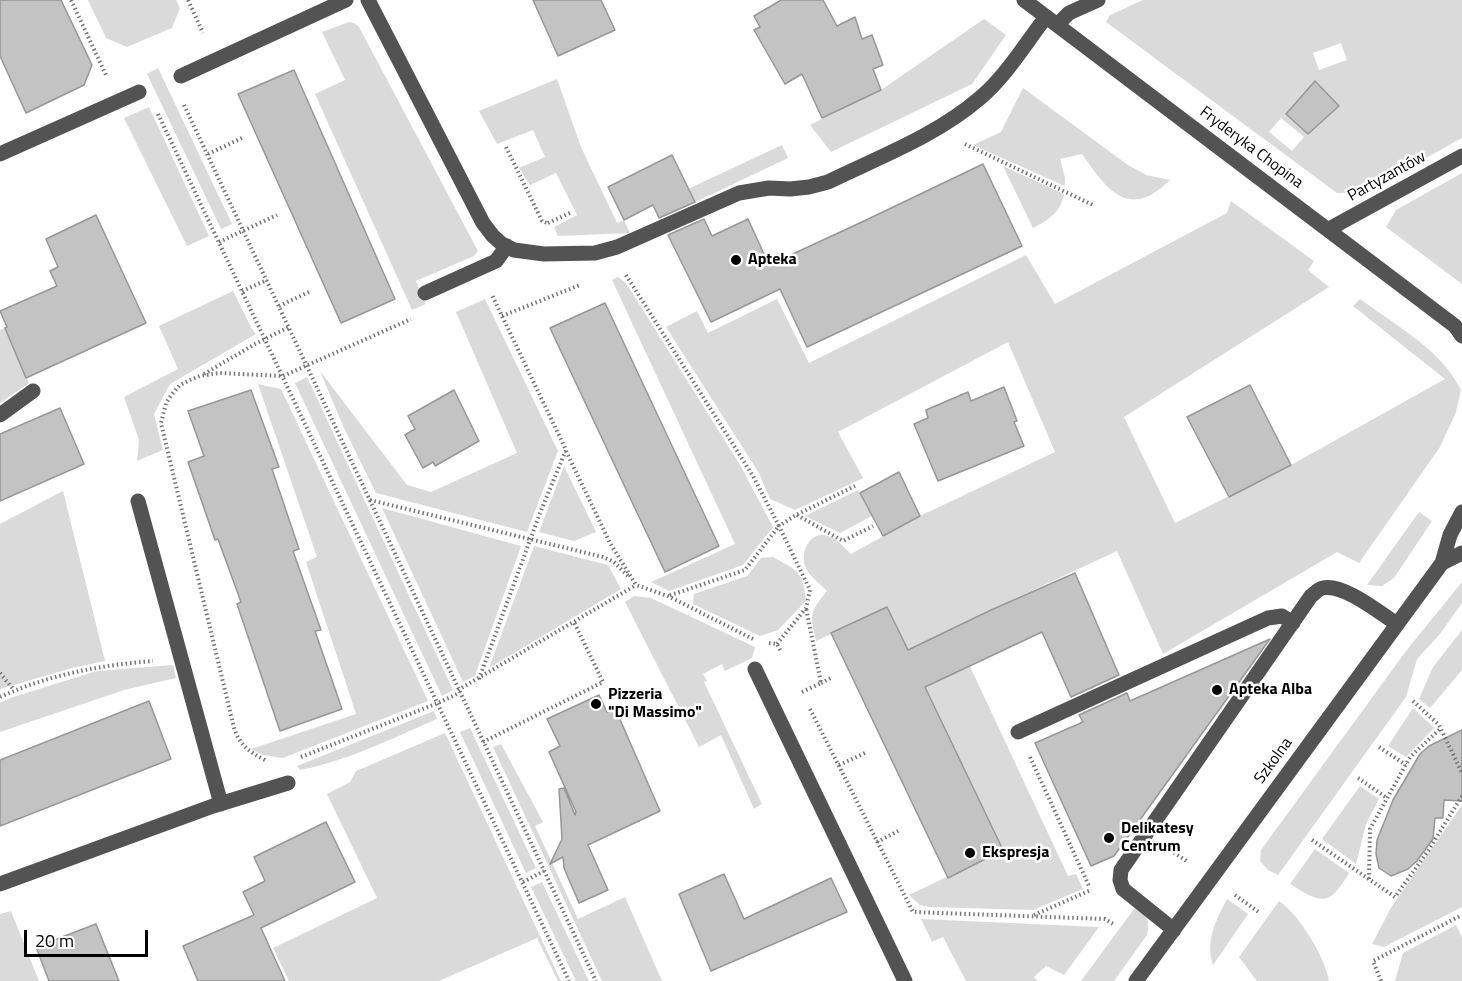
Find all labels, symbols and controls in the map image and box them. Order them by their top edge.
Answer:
street label: Fryderyka Chopina [1196,103,1306,193]
street label: Partyzantów [1345,148,1429,206]
place label: Apteka [748,250,797,270]
marker: Apteka [729,253,743,267]
place label: Apteka Alba [1229,680,1312,700]
marker: Apteka Alba [1210,683,1224,697]
place label: Pizzeria "Di Massimo" [608,685,702,723]
marker: Pizzeria "Di Massimo" [589,697,603,711]
street label: Szkolna [1251,734,1297,788]
place label: Delikatesy Centrum [1121,819,1194,857]
marker: Delikatesy Centrum [1102,831,1116,845]
place label: Ekspresja [982,843,1049,863]
marker: Ekspresja [963,846,977,860]
scale bar [27,918,152,956]
text: 20 m [35,927,74,954]

